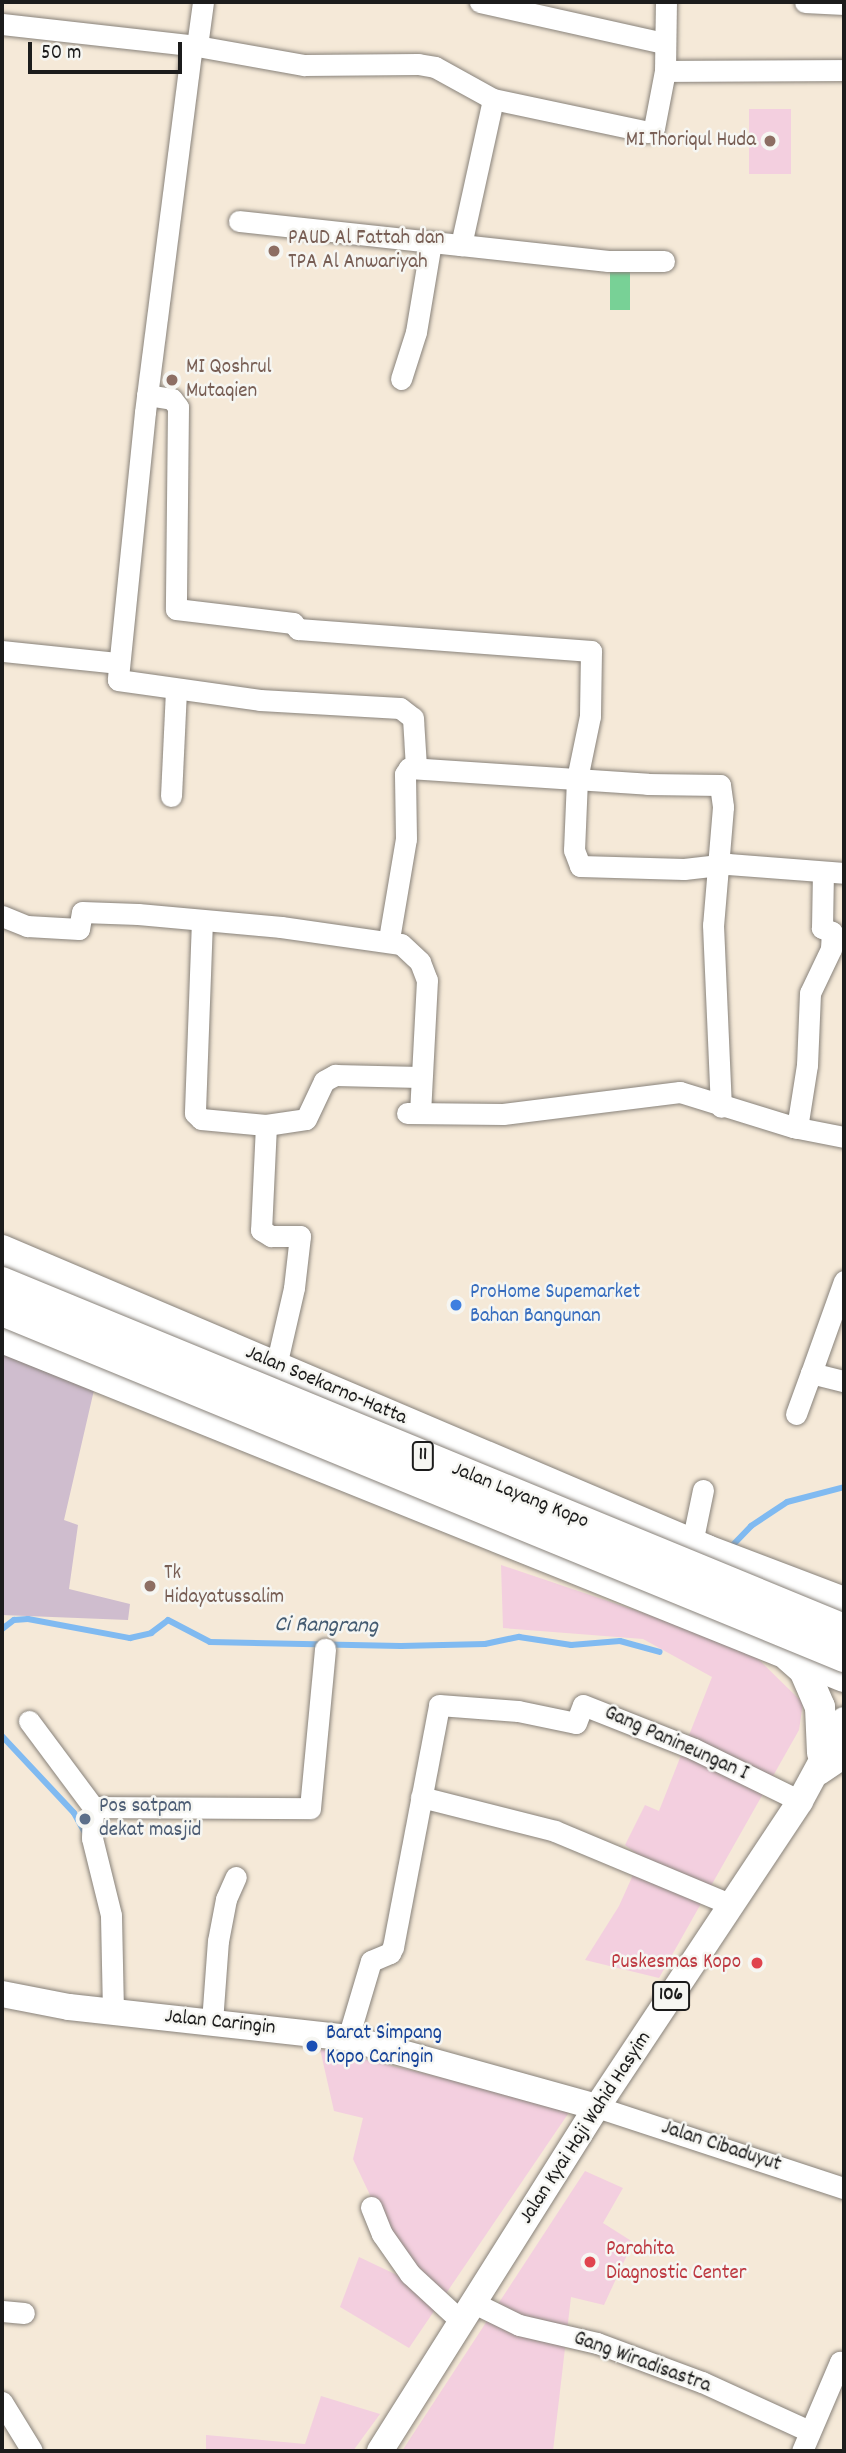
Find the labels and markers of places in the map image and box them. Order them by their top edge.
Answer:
place label: MI Thoriqul Huda [626,128,756,154]
marker: MI Thoriqul Huda [762,133,778,149]
place label: PAUD Al Fattah dan TPA Al Anwariyah [288,226,444,276]
marker: PAUD Al Fattah dan TPA Al Anwariyah [266,243,282,259]
place label: MI Qoshrul Mutaqien [186,355,272,405]
marker: MI Qoshrul Mutaqien [164,372,180,388]
place label: ProHome Supemarket Bahan Bangunan [470,1280,640,1330]
marker: ProHome Supemarket Bahan Bangunan [448,1297,464,1313]
place label: Tk Hidayatussalim [164,1561,284,1611]
marker: Tk Hidayatussalim [142,1578,158,1594]
place label: Pos satpam dekat masjid [99,1794,201,1844]
marker: Pos satpam dekat masjid [77,1811,93,1827]
place label: Puskesmas Kopo [611,1950,741,1976]
marker: Puskesmas Kopo [747,1953,767,1973]
place label: Barat Simpang Kopo Caringin [326,2021,442,2071]
marker: Barat Simpang Kopo Caringin [304,2038,320,2054]
place label: Parahita Diagnostic Center [606,2237,747,2287]
marker: Parahita Diagnostic Center [580,2252,600,2272]

